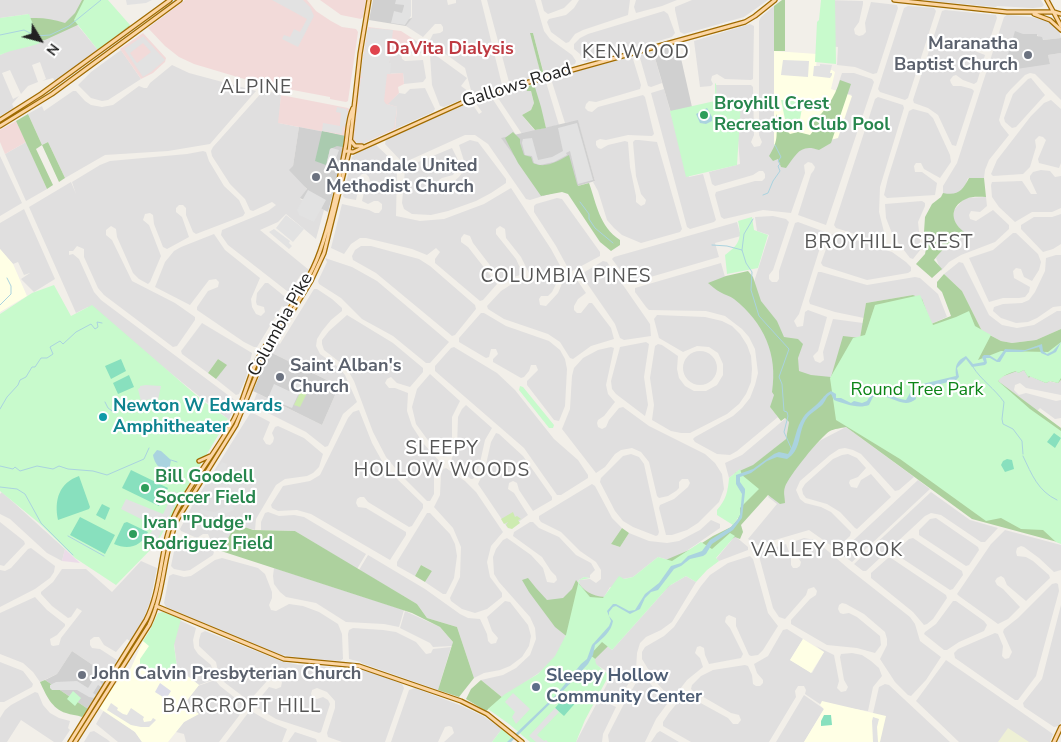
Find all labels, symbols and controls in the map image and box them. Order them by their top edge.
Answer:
north arrow [15,15,65,65]
place label: Maranatha Baptist Church [894,34,1018,76]
text: N [42,39,63,59]
place label: DaVita Dialysis [386,39,514,61]
district label: KENWOOD [581,42,691,64]
marker: DaVita Dialysis [368,43,382,57]
marker: Maranatha Baptist Church [1022,49,1034,61]
street label: Gallows Road [460,59,574,113]
district label: ALPINE [219,77,293,99]
place label: Broyhill Crest Recreation Club Pool [714,94,890,136]
marker: Broyhill Crest Recreation Club Pool [698,109,710,121]
place label: Annandale United Methodist Church [326,156,478,198]
marker: Annandale United Methodist Church [310,171,322,183]
district label: BROYHILL CREST [803,232,975,254]
district label: COLUMBIA PINES [479,266,653,288]
street label: Columbia Pike [244,269,318,381]
place label: Saint Alban's Church [290,356,402,398]
marker: Saint Alban's Church [274,371,286,383]
park label: Round Tree Park [851,380,983,402]
place label: Newton W Edwards Amphitheater [113,396,282,438]
marker: Newton W Edwards Amphitheater [97,411,109,423]
district label: SLEEPY HOLLOW WOODS [352,438,532,482]
place label: Bill Goodell Soccer Field [155,467,256,509]
marker: Bill Goodell Soccer Field [139,482,151,494]
place label: Ivan "Pudge" Rodriguez Field [143,513,273,556]
marker: Ivan "Pudge" Rodriguez Field [127,528,139,540]
district label: VALLEY BROOK [749,540,905,562]
place label: John Calvin Presbyterian Church [92,664,361,686]
place label: Sleepy Hollow Community Center [546,666,702,709]
marker: John Calvin Presbyterian Church [76,669,88,681]
marker: Sleepy Hollow Community Center [530,681,542,693]
district label: BARCROFT HILL [161,696,323,718]

